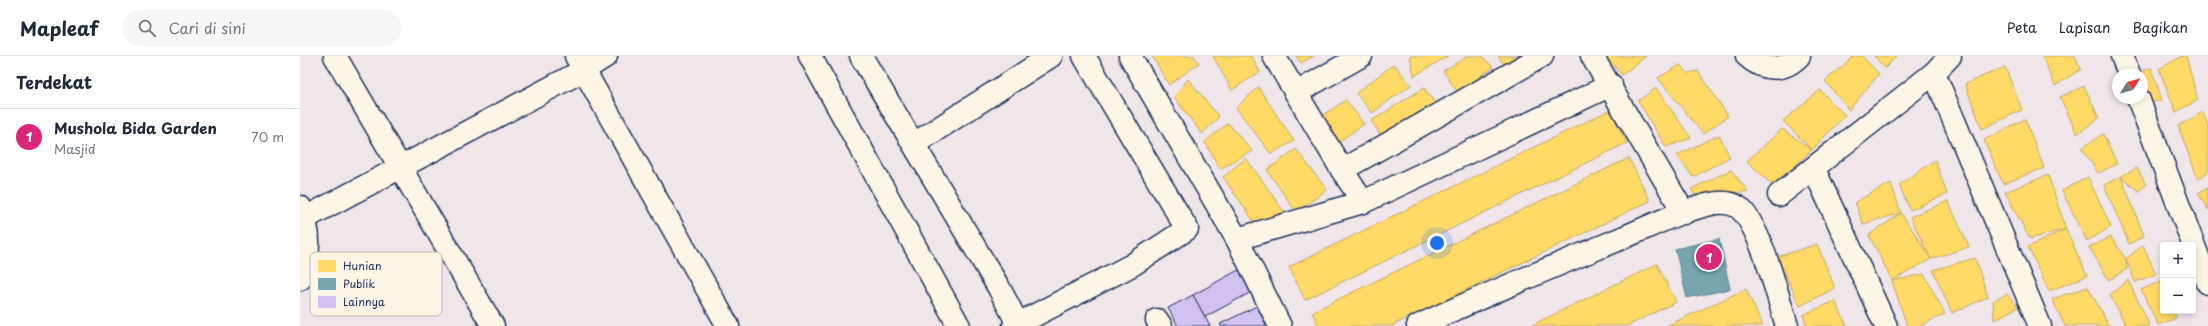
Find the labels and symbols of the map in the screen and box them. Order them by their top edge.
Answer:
north arrow [2112,68,2148,104]
your location [1427,233,1447,253]
pin: 1 [1696,242,1722,272]
legend [310,252,442,316]
text: Hunian [343,257,382,274]
text: Publik [343,275,375,292]
text: Lainnya [343,293,385,310]

